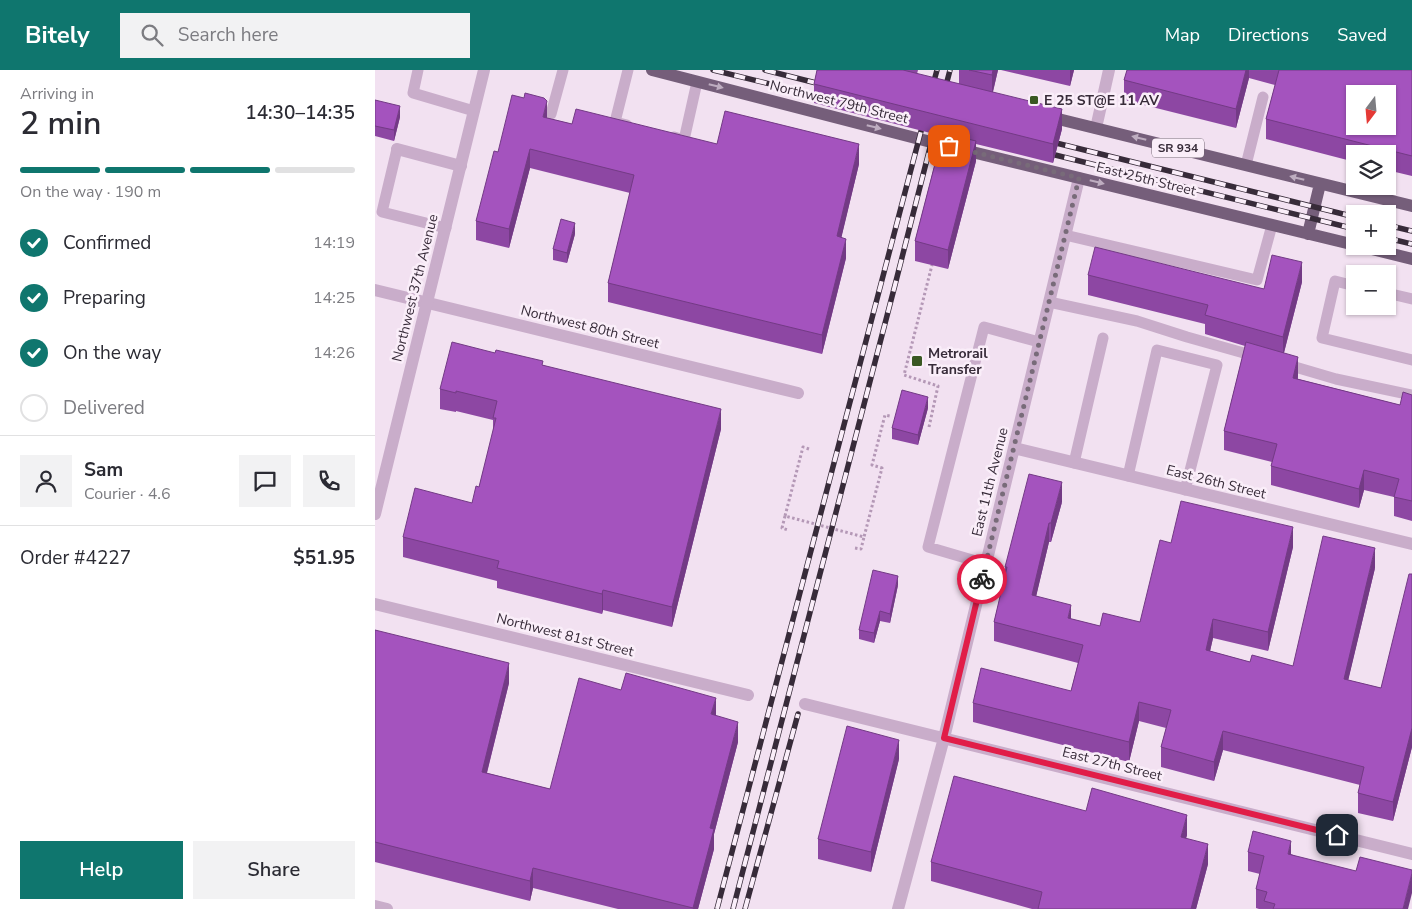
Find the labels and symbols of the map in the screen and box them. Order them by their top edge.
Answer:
street label: Northwest 79th Street [768,76,910,128]
one-way arrow [709,83,724,91]
north arrow [1346,85,1396,135]
place label: E 25 ST@E 11 AV [1044,91,1160,110]
marker: E 25 ST@E 11 AV [1028,94,1040,106]
one-way arrow [866,123,881,131]
pin [928,125,970,167]
one-way arrow [1131,134,1146,142]
road number: SR 934 [1152,138,1204,158]
street label: East 25th Street [1094,157,1198,201]
one-way arrow [1289,174,1304,182]
one-way arrow [1090,178,1105,186]
street label: Northwest 37th Avenue [387,212,443,364]
street label: Northwest 80th Street [519,301,661,353]
place label: Metrorail Transfer [928,344,988,379]
marker: Metrorail Transfer [910,354,924,368]
street label: East 11th Avenue [967,426,1013,538]
street label: East 26th Street [1164,460,1268,504]
courier [957,554,1007,604]
street label: Northwest 81st Street [494,609,636,661]
street label: East 27th Street [1060,742,1164,786]
pin [1316,814,1358,856]

